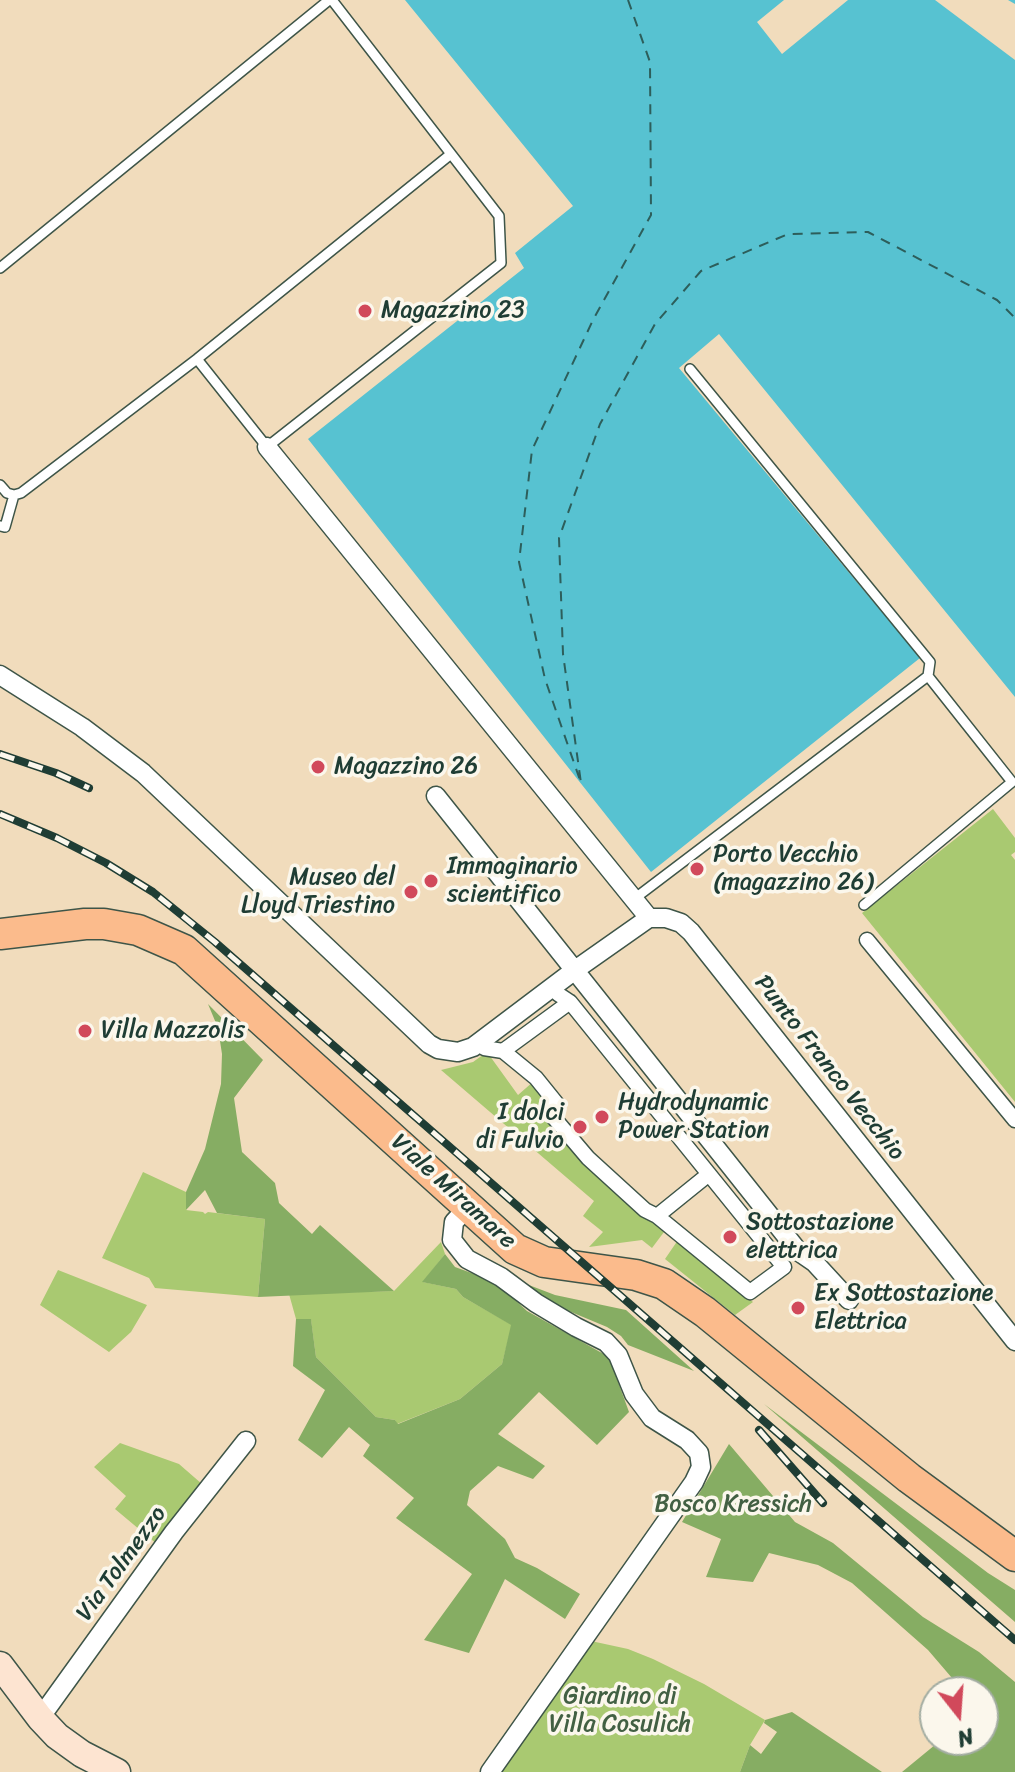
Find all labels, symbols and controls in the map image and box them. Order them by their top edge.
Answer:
place label: Magazzino 23 [381,297,525,325]
marker: Magazzino 23 [356,302,374,320]
place label: Magazzino 26 [334,753,478,781]
marker: Magazzino 26 [309,758,327,776]
place label: Porto Vecchio (magazzino 26) [713,841,873,897]
place label: Immaginario scientifico [447,853,578,909]
marker: Porto Vecchio (magazzino 26) [688,860,706,878]
place label: Museo del Lloyd Triestino [241,864,395,920]
marker: Immaginario scientifico [422,872,440,890]
marker: Museo del Lloyd Triestino [402,883,420,901]
street label: Punto Franco Vecchio [748,970,910,1166]
place label: Villa Mazzolis [101,1017,245,1045]
marker: Villa Mazzolis [76,1022,94,1040]
place label: Hydrodynamic Power Station [618,1089,769,1145]
place label: I dolci di Fulvio [476,1099,564,1155]
marker: Hydrodynamic Power Station [593,1108,611,1126]
marker: I dolci di Fulvio [571,1118,589,1136]
street label: Viale Miramare [385,1128,521,1256]
place label: Sottostazione elettrica [746,1209,894,1265]
marker: Sottostazione elettrica [721,1228,739,1246]
place label: Ex Sottostazione Elettrica [814,1280,993,1336]
marker: Ex Sottostazione Elettrica [789,1299,807,1317]
park label: Bosco Kressich [654,1491,812,1519]
street label: Via Tolmezzo [71,1501,173,1627]
north arrow [919,1676,999,1756]
park label: Giardino di Villa Cosulich [549,1683,691,1739]
text: N [953,1717,979,1758]

